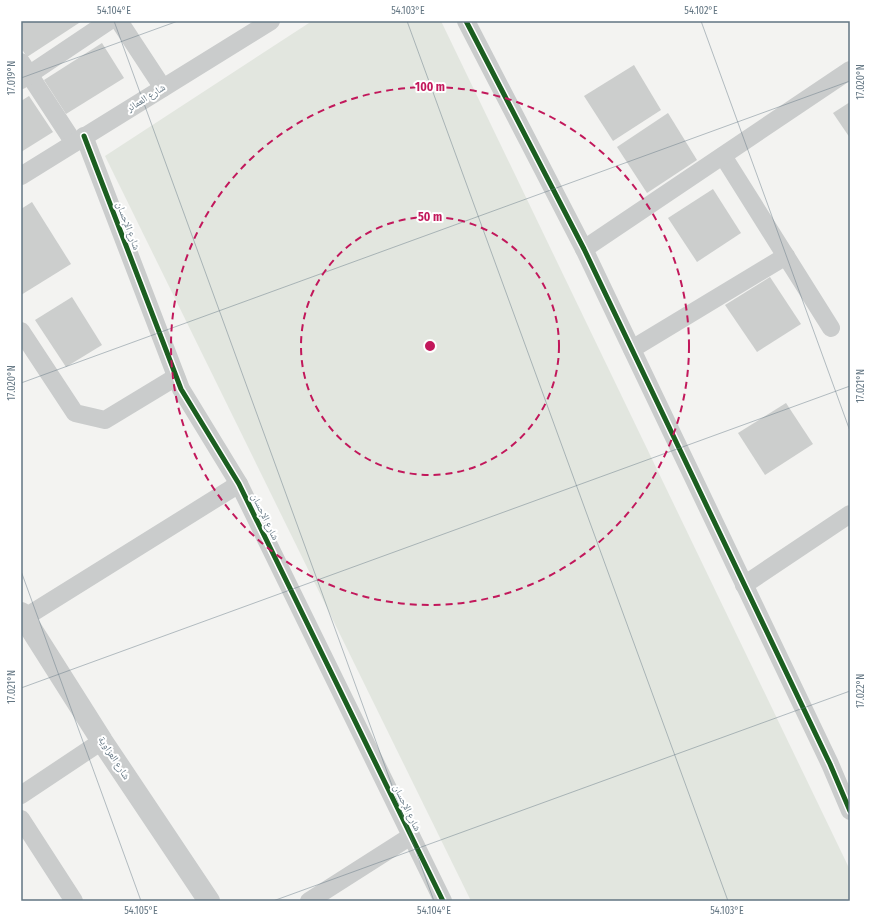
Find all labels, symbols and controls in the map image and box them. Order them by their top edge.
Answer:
text: 54.104°E [97,5,131,17]
text: 54.103°E [391,5,425,17]
text: 54.102°E [684,5,718,17]
text: 17.019°N [6,61,18,95]
text: 17.020°N [855,64,867,100]
text: 100 m [415,80,445,94]
street label: شارع العمائر [124,81,168,115]
street label: شارع الإحسان [113,200,143,252]
text: 50 m [418,210,442,224]
centre of rings [423,339,437,353]
text: 17.020°N [6,365,18,401]
text: 17.021°N [855,369,867,403]
street label: شارع الإحسان [249,492,282,543]
text: 17.021°N [6,670,18,704]
text: 17.022°N [855,674,867,708]
street label: شارع العزاوية [96,734,133,782]
street label: شارع الإحسان [391,783,424,834]
text: 54.105°E [124,905,158,917]
text: 54.104°E [417,905,451,917]
text: 54.103°E [710,905,744,917]

